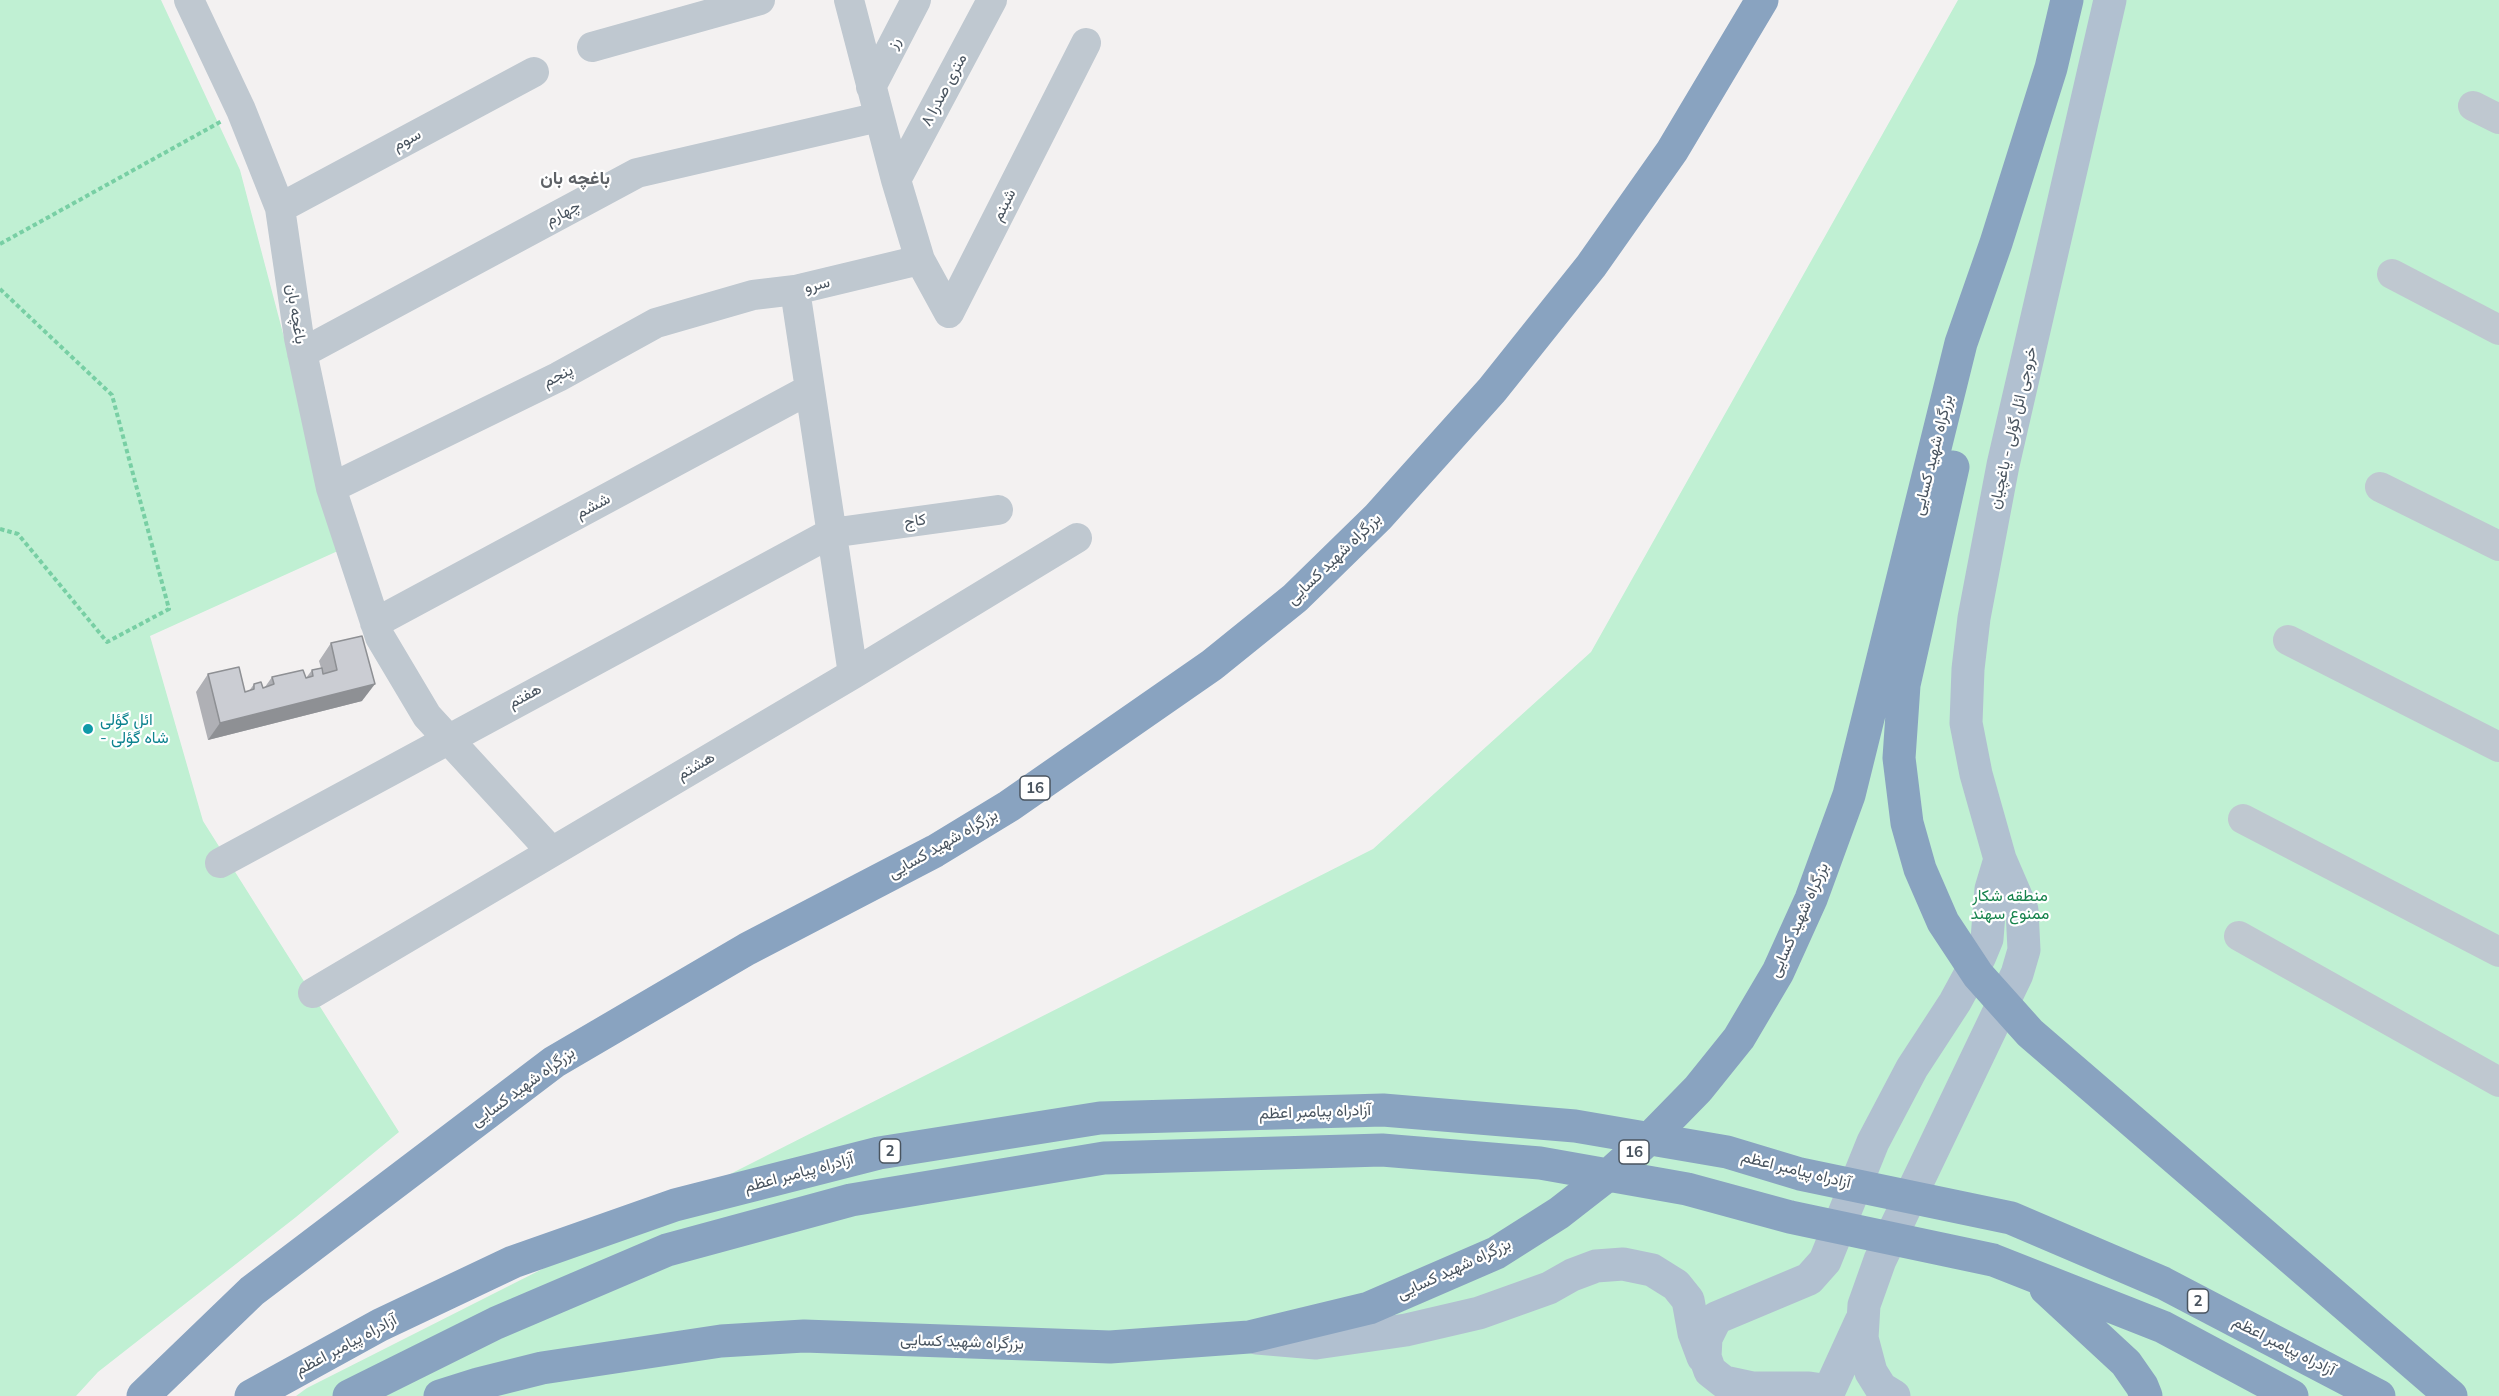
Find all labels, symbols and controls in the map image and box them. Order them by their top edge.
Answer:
street label: رز [883,34,905,52]
street label: ۸ متری صدرا [917,50,971,130]
street label: سوم [390,125,424,155]
district label: باغچه بان [540,168,610,190]
street label: شبنم [988,186,1020,224]
street label: چهارم [542,196,584,230]
street label: سرو [802,273,832,297]
street label: باغچه بان [282,283,310,345]
street label: خروجی ائل گؤلی - یاغچیان [1985,345,2041,511]
street label: پنجم [540,360,576,392]
street label: بزرگراه شهید کسایی [1909,393,1957,517]
street label: ششم [572,489,614,523]
street label: بزرگراه شهید کسایی [1283,509,1385,609]
street label: کاج [903,510,927,532]
street label: هفتم [505,679,545,713]
place label: ائل گؤلی - شاه گؤلی [100,710,169,748]
marker: ائل گؤلی - شاه گؤلی [81,722,95,736]
street label: هشتم [674,748,718,784]
road number: 16 [1020,776,1050,800]
street label: بزرگراه شهید کسایی [885,805,1001,883]
street label: بزرگراه شهید کسایی [1765,860,1833,980]
park label: منطقه شکار ممنوع سهند [1971,886,2049,924]
street label: بزرگراه شهید کسایی [467,1043,579,1131]
street label: آزادراه پیامبر اعظم [1259,1100,1371,1124]
road number: 2 [880,1139,900,1163]
road number: 16 [1619,1140,1649,1164]
street label: آزادراه پیامبر اعظم [1739,1147,1853,1193]
street label: آزادراه پیامبر اعظم [742,1149,856,1197]
street label: بزرگراه شهید کسایی [1394,1234,1514,1304]
road number: 2 [2188,1289,2208,1313]
street label: آزادراه پیامبر اعظم [292,1310,400,1380]
street label: آزادراه پیامبر اعظم [2230,1312,2338,1380]
street label: بزرگراه شهید کسایی [900,1330,1024,1354]

